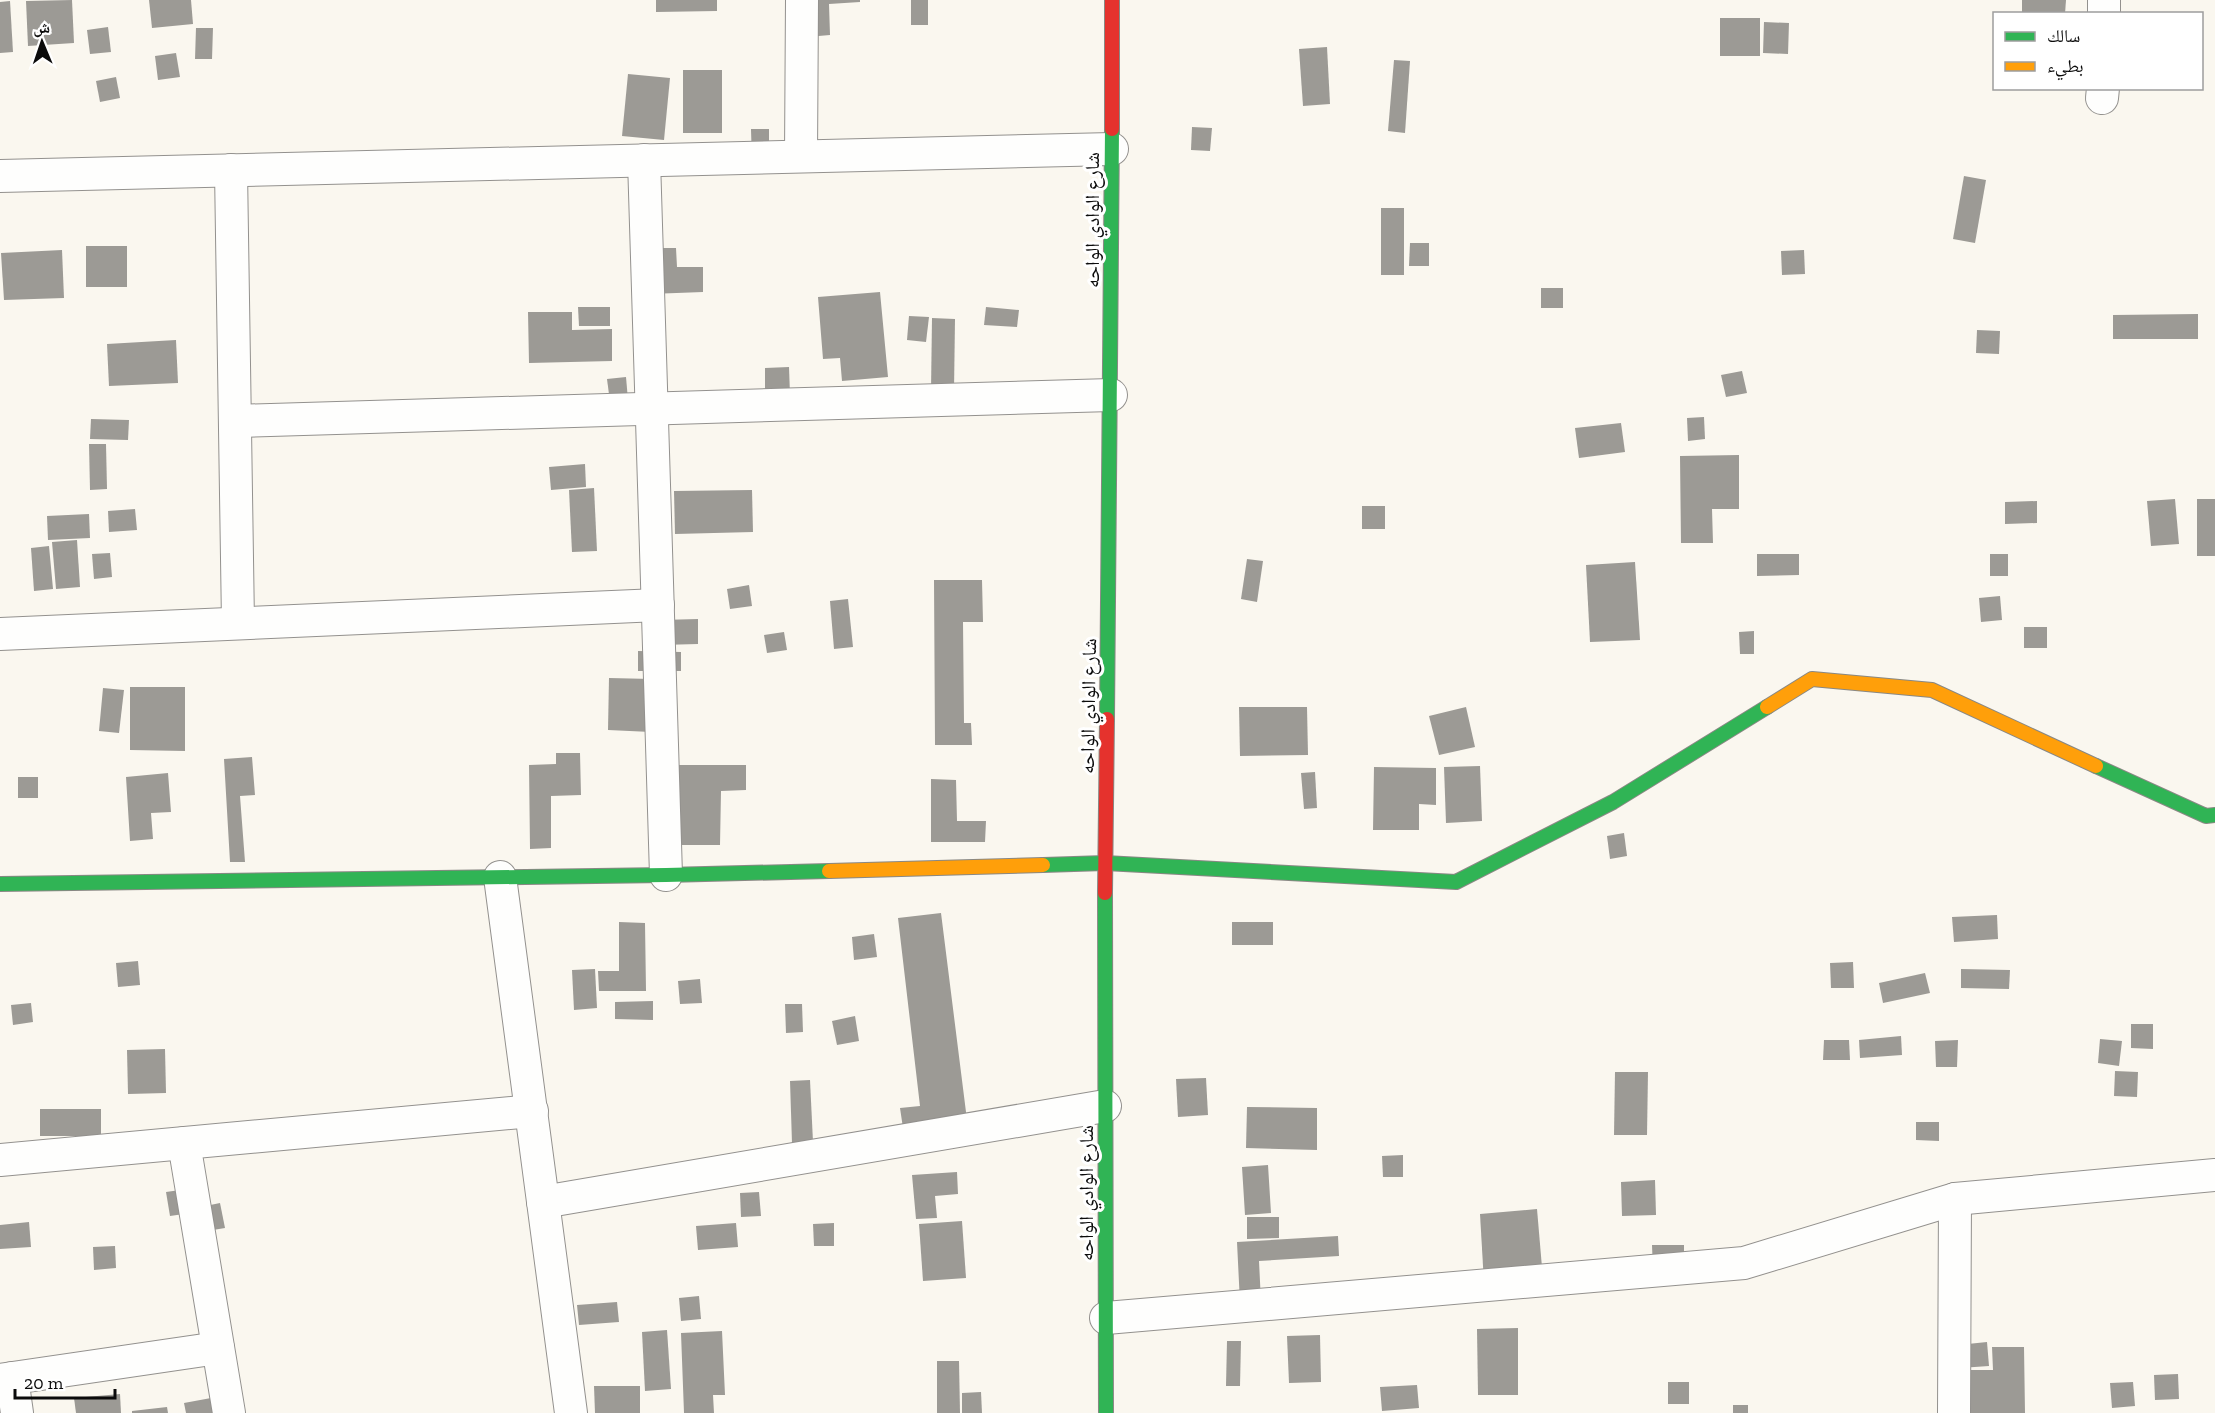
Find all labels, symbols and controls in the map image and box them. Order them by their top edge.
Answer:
north arrow [12,12,72,72]
legend [1993,12,2203,90]
text: ش [33,18,50,37]
text: سالك [2047,25,2080,47]
text: بطيء [2047,55,2084,81]
street label: شارع الوادي الواحه [1080,152,1108,288]
street label: شارع الوادي الواحه [1075,638,1105,774]
street label: شارع الوادي الواحه [1074,1125,1102,1261]
scale bar [15,1362,116,1400]
text: 20 m [24,1372,64,1394]

